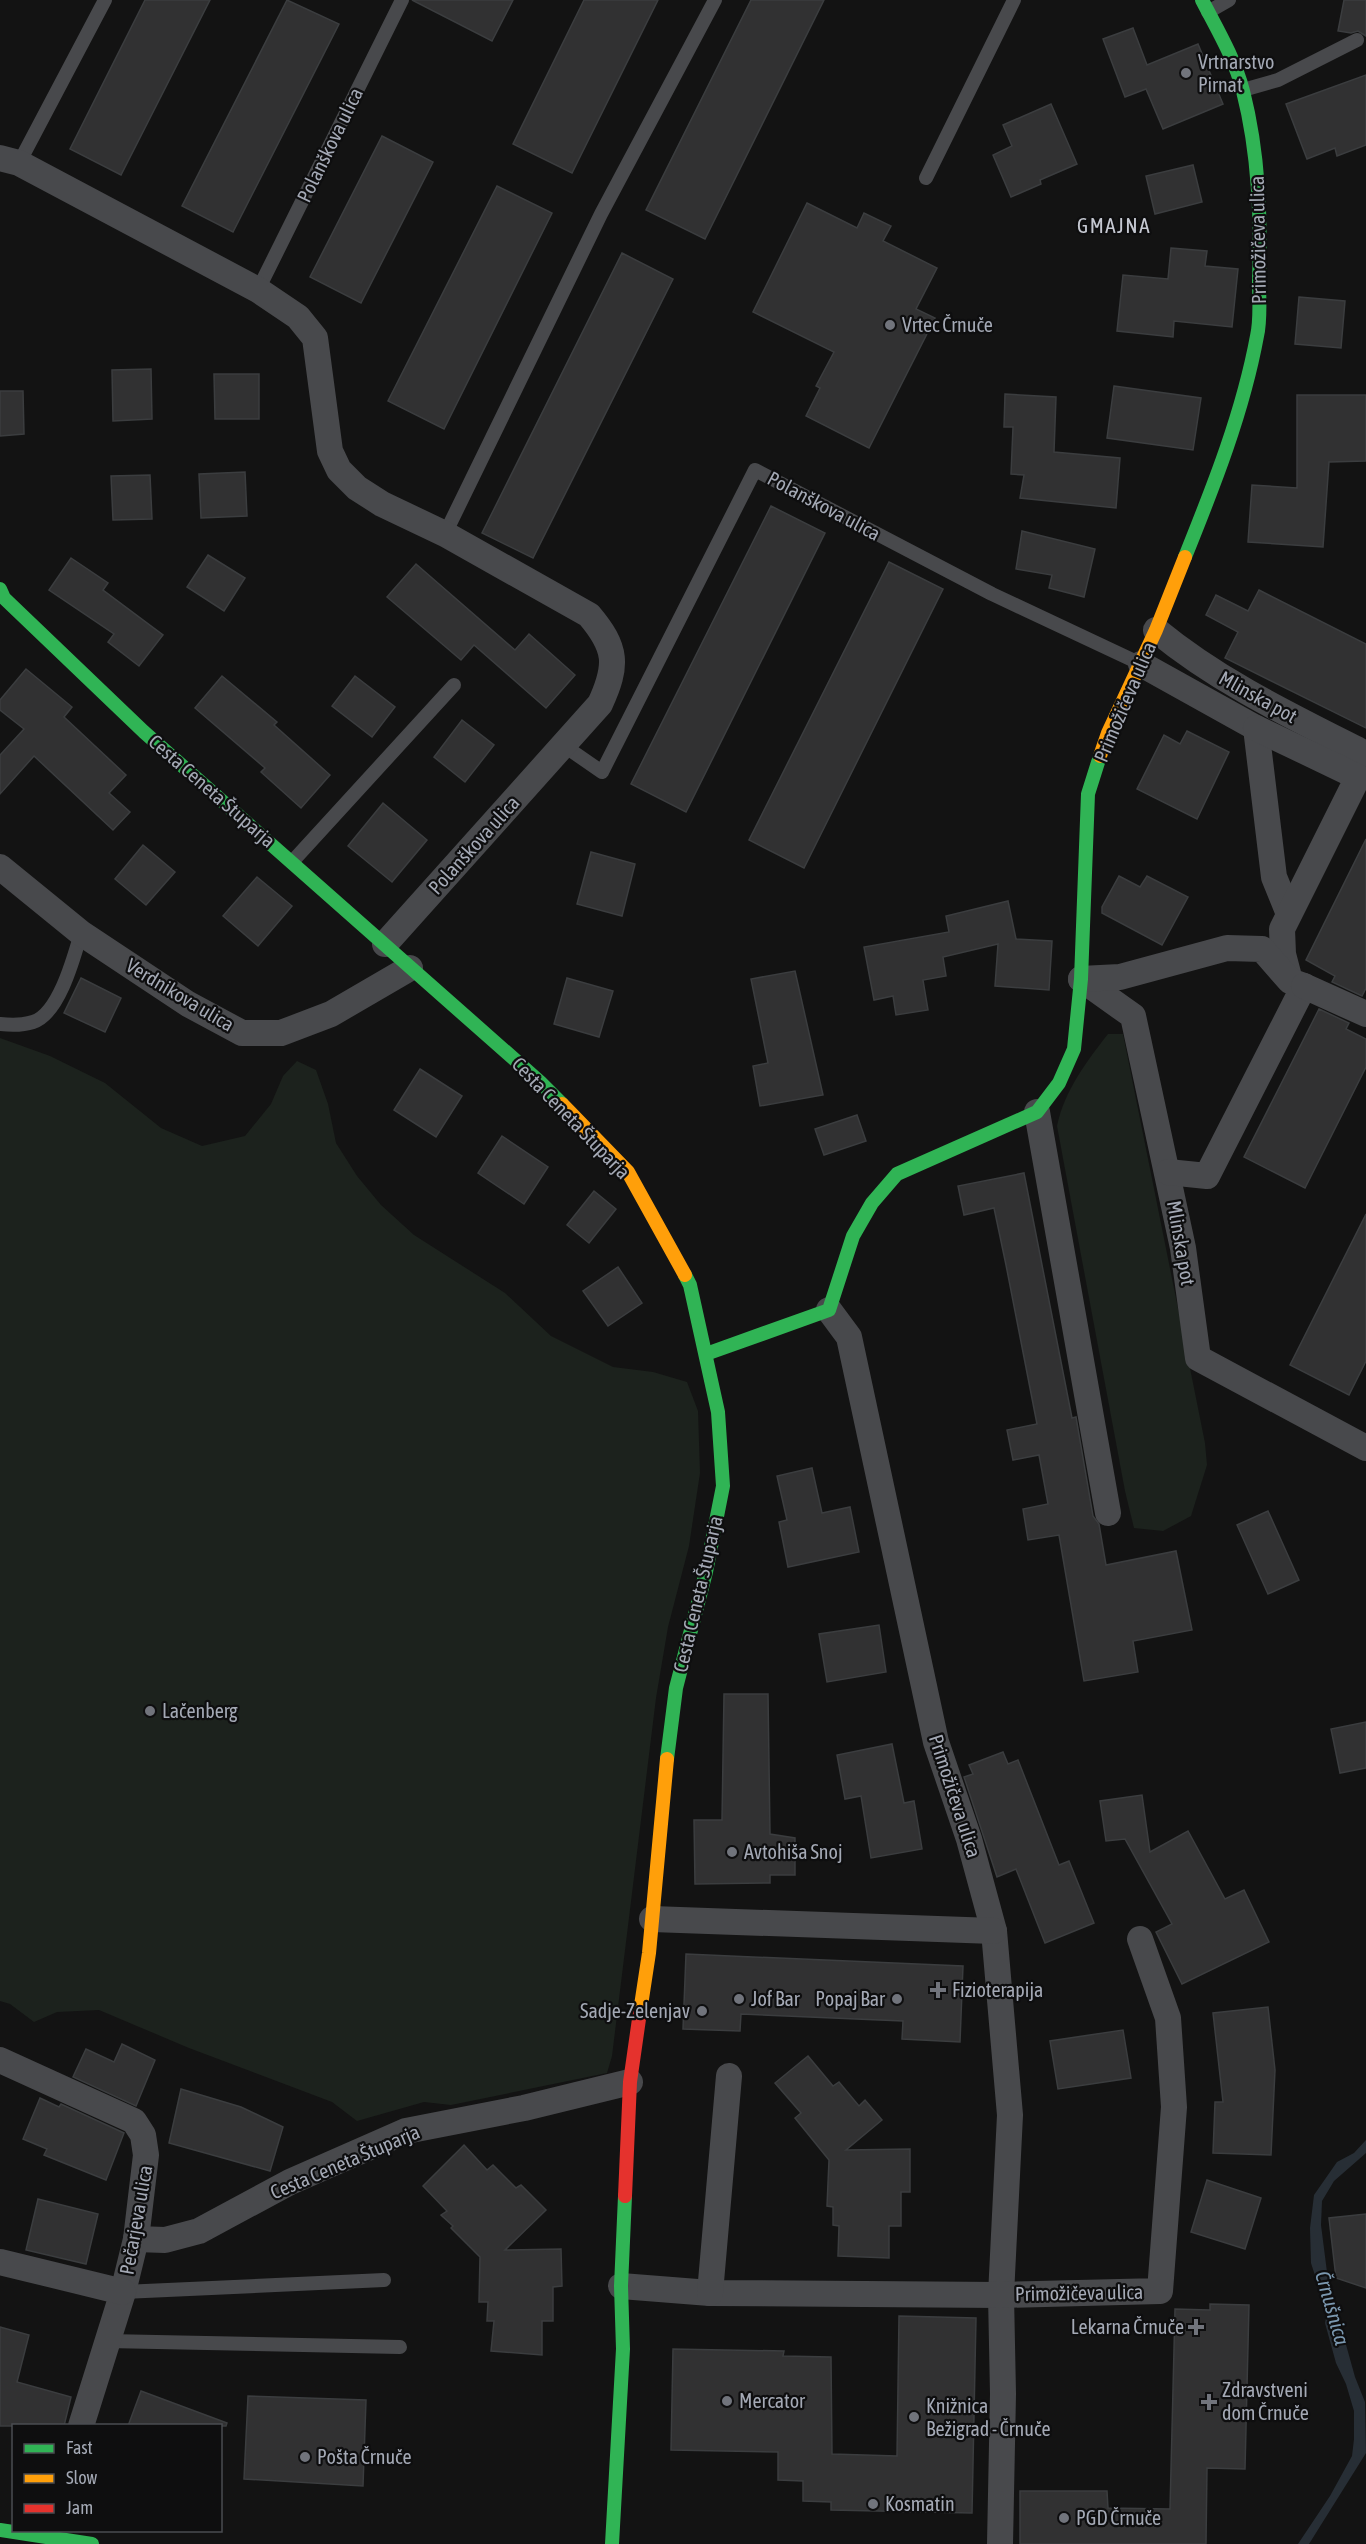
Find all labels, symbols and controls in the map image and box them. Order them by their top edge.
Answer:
place label: Vrtnarstvo Pirnat [1198,50,1274,96]
marker: Vrtnarstvo Pirnat [1179,66,1193,80]
street label: Polanškova ulica [292,84,367,206]
street label: Primožičeva ulica [1245,176,1270,304]
district label: GMAJNA [1077,213,1151,237]
place label: Vrtec Črnuče [902,313,993,336]
marker: Vrtec Črnuče [883,318,897,332]
street label: Polanškova ulica [764,466,885,545]
street label: Primožičeva ulica [1089,638,1160,765]
street label: Mlinska pot [1215,666,1301,727]
street label: Cesta Ceneta Štuparja [144,729,280,852]
street label: Polanškova ulica [423,791,524,899]
street label: Verdnikova ulica [122,953,238,1036]
street label: Cesta Ceneta Štuparja [508,1052,635,1183]
street label: Mlinska pot [1163,1199,1200,1287]
street label: Cesta Ceneta Štuparja [668,1513,727,1674]
place label: Lačenberg [162,1699,238,1722]
marker: Lačenberg [143,1704,157,1718]
street label: Primožičeva ulica [925,1731,986,1860]
place label: Avtohiša Snoj [744,1840,843,1863]
marker: Avtohiša Snoj [725,1845,739,1859]
place label: Fizioterapija [952,1978,1043,2001]
marker: Fizioterapija [929,1981,947,1999]
place label: Jof Bar [751,1987,801,2010]
place label: Popaj Bar [815,1987,886,2010]
marker: Jof Bar [732,1992,746,2006]
marker: Popaj Bar [890,1992,904,2006]
place label: Sadje-Zelenjav [580,1999,690,2022]
marker: Sadje-Zelenjav [695,2004,709,2018]
street label: Cesta Ceneta Štuparja [267,2120,423,2203]
street label: Pečarjeva ulica [115,2163,156,2277]
water label: Črnušnica [1311,2268,1355,2348]
street label: Primožičeva ulica [1015,2280,1143,2305]
place label: Lekarna Črnuče [1071,2315,1184,2338]
marker: Lekarna Črnuče [1189,2320,1203,2334]
place label: Zdravstveni dom Črnuče [1222,2378,1309,2424]
place label: Mercator [739,2389,806,2412]
marker: Zdravstveni dom Črnuče [1200,2393,1218,2411]
marker: Mercator [720,2394,734,2408]
place label: Knižnica Bežigrad - Črnuče [926,2394,1050,2440]
marker: Knižnica Bežigrad - Črnuče [907,2410,921,2424]
legend [12,2424,222,2532]
text: Fast [66,2437,93,2458]
place label: Pošta Črnuče [317,2445,412,2468]
marker: Pošta Črnuče [298,2450,312,2464]
text: Slow [66,2467,97,2488]
place label: Kosmatin [885,2492,955,2515]
text: Jam [66,2497,93,2518]
marker: Kosmatin [866,2497,880,2511]
place label: PGD Črnuče [1076,2506,1161,2529]
marker: PGD Črnuče [1057,2511,1071,2525]

